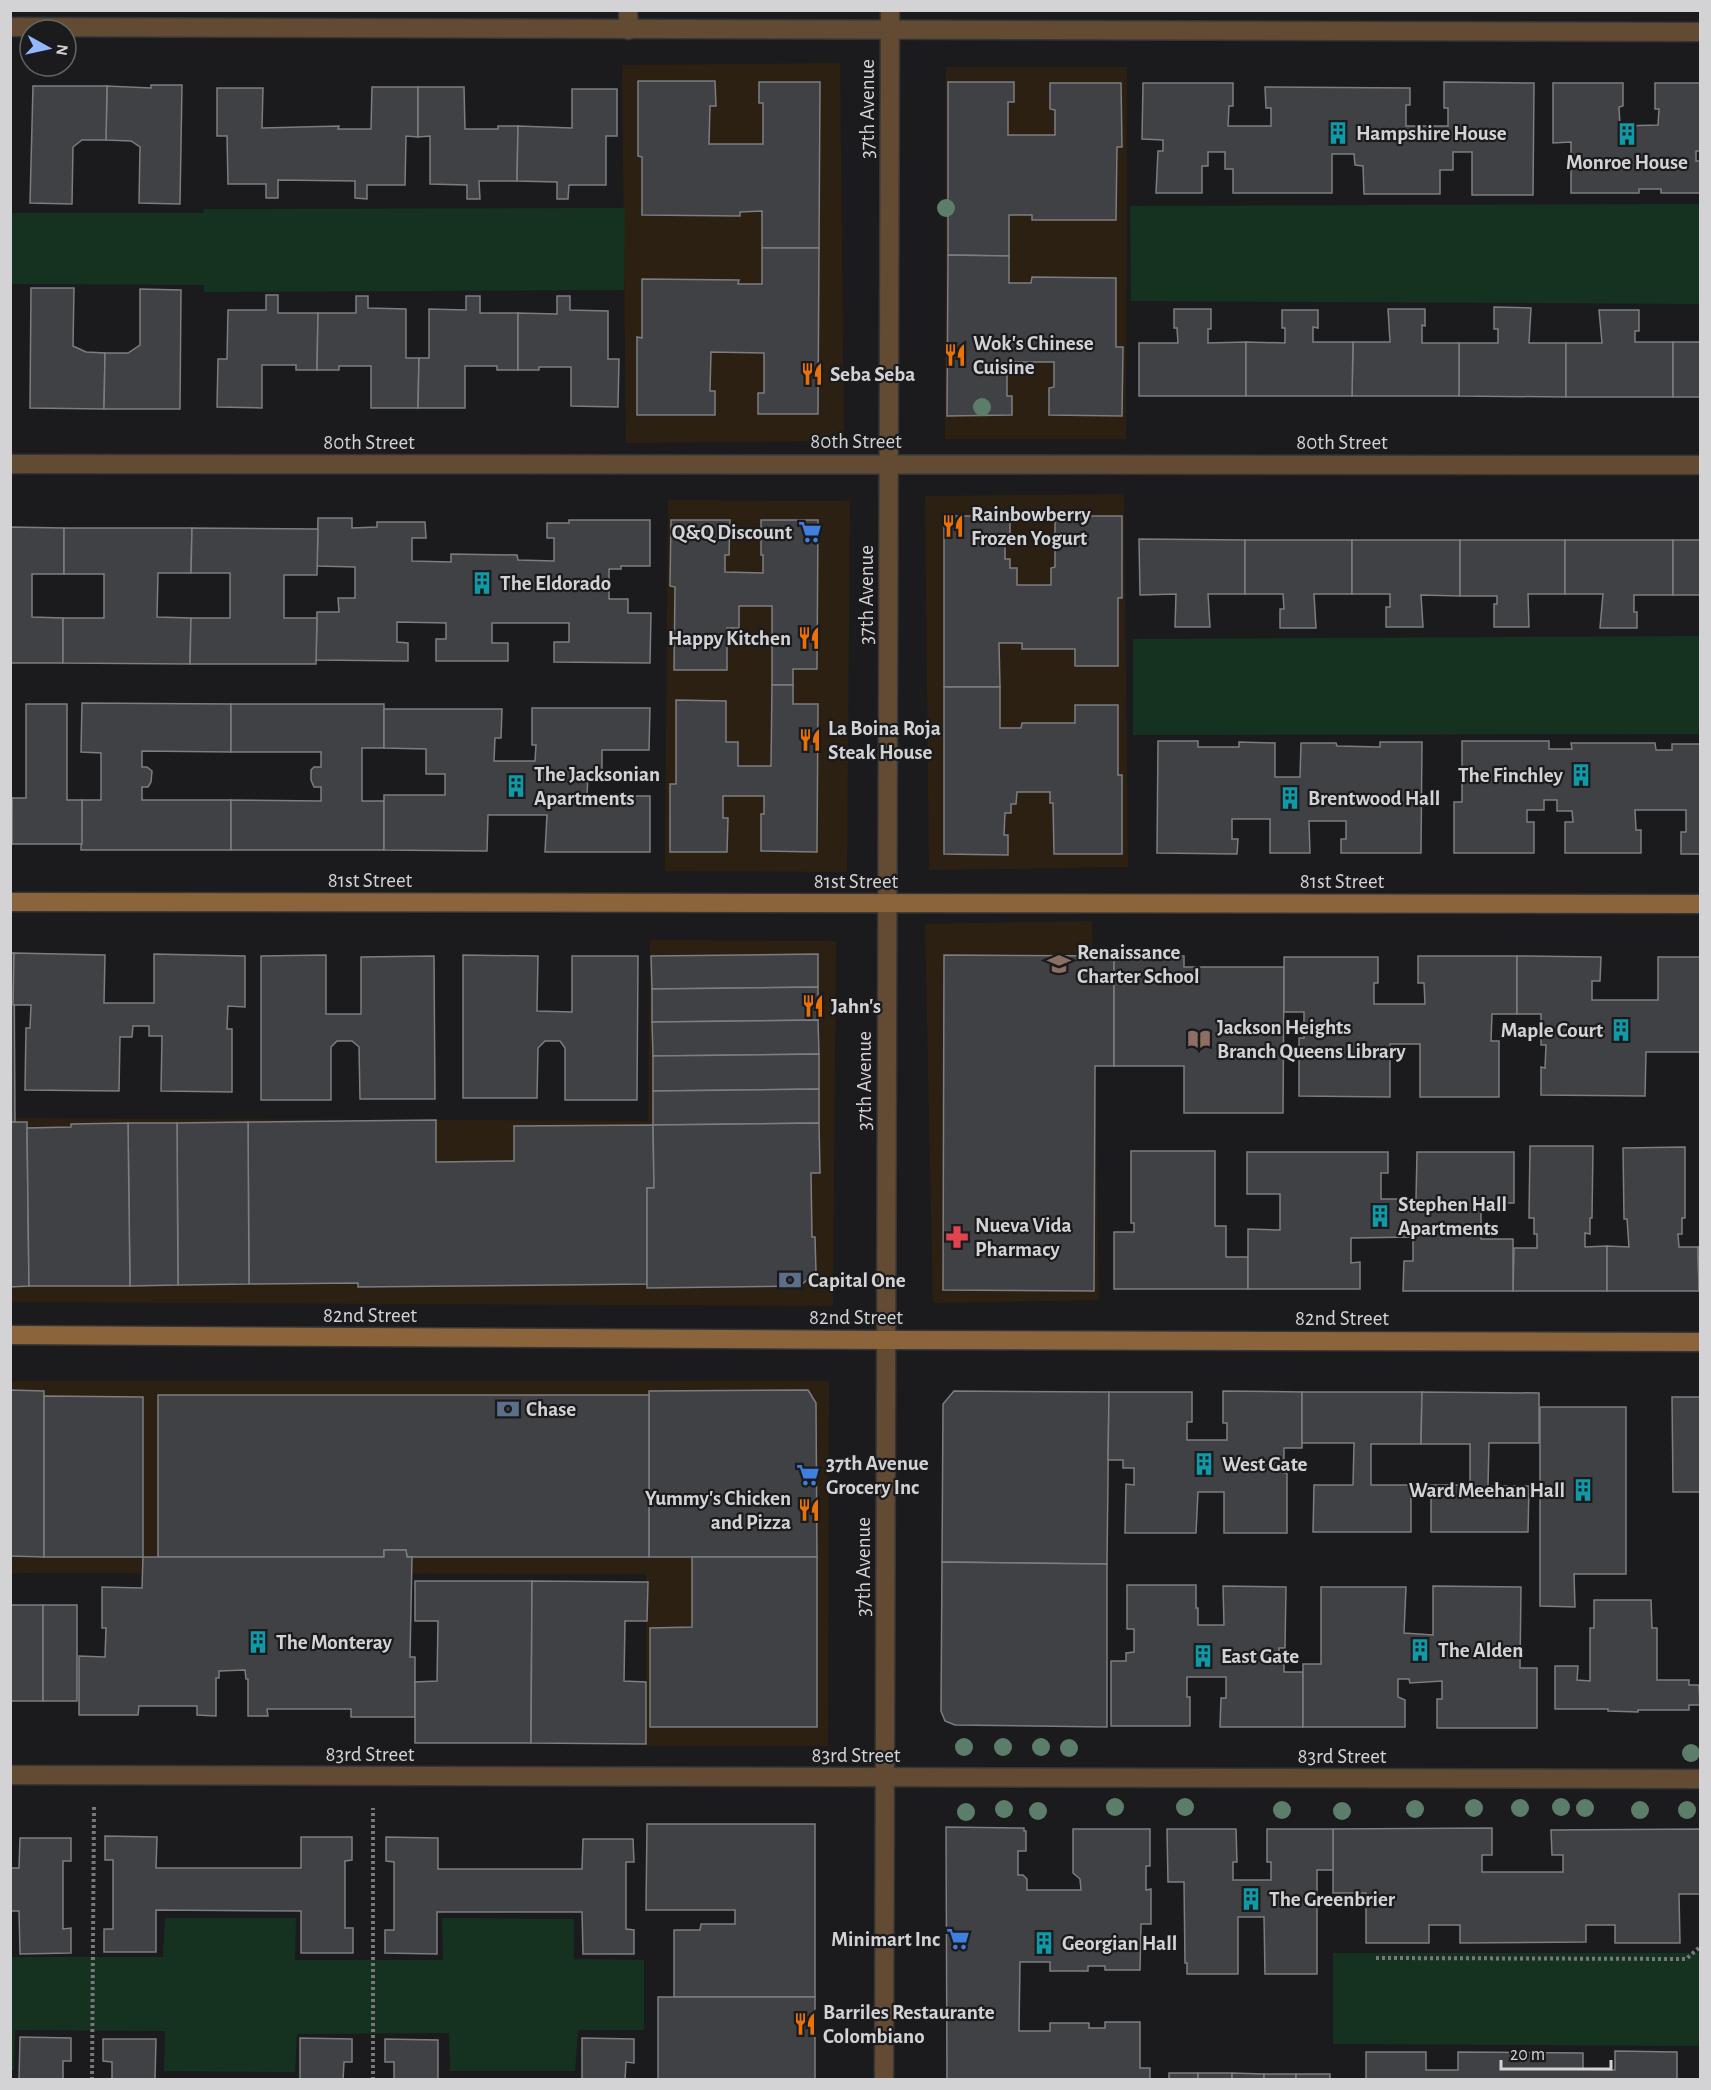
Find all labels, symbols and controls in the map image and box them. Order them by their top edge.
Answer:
north arrow [18,18,78,78]
text: N [53,43,71,57]
street label: 37th Avenue [857,59,878,159]
building icon: Hampshire House [1325,120,1351,146]
building icon: Monroe House [1614,121,1640,147]
place label: Hampshire House [1356,123,1507,144]
place label: Monroe House [1566,152,1688,173]
place label: Wok's Chinese Cuisine [973,333,1094,378]
restaurant icon: Wok's Chinese Cuisine [942,342,968,368]
restaurant icon: Seba Seba [799,361,825,387]
place label: Seba Seba [830,364,915,385]
street label: 80th Street [810,431,902,452]
street label: 80th Street [323,432,415,453]
street label: 80th Street [1296,432,1388,453]
place label: Rainbowberry Frozen Yogurt [971,504,1091,549]
restaurant icon: Rainbowberry Frozen Yogurt [940,513,966,539]
supermarket icon: Q&Q Discount [797,519,823,545]
place label: Q&Q Discount [672,522,792,544]
street label: 37th Avenue [856,545,877,645]
building icon: The Eldorado [469,570,495,596]
place label: The Eldorado [500,573,611,594]
restaurant icon: Happy Kitchen [796,625,822,651]
place label: Happy Kitchen [668,628,791,649]
place label: La Boina Roja Steak House [828,718,941,763]
restaurant icon: La Boina Roja Steak House [797,727,823,753]
building icon: The Finchley [1568,762,1594,788]
place label: The Jacksonian Apartments [534,764,660,809]
place label: The Finchley [1458,765,1564,786]
building icon: The Jacksonian Apartments [503,773,529,799]
building icon: Brentwood Hall [1277,785,1303,811]
place label: Brentwood Hall [1308,788,1440,809]
street label: 81st Street [328,870,413,891]
street label: 81st Street [814,871,899,892]
street label: 81st Street [1300,871,1385,892]
place label: Renaissance Charter School [1077,942,1199,987]
school or university icon: Renaissance Charter School [1046,951,1072,977]
restaurant icon: Jahn's [800,993,826,1019]
place label: Jahn's [831,996,881,1017]
place label: Jackson Heights Branch Queens Library [1217,1017,1406,1063]
building icon: Maple Court [1608,1017,1634,1043]
place label: Maple Court [1501,1020,1603,1041]
library icon: Jackson Heights Branch Queens Library [1186,1026,1212,1052]
street label: 37th Avenue [854,1031,875,1131]
place label: Stephen Hall Apartments [1398,1194,1507,1239]
building icon: Stephen Hall Apartments [1367,1203,1393,1229]
place label: Nueva Vida Pharmacy [975,1215,1072,1260]
pharmacy icon: Nueva Vida Pharmacy [944,1224,970,1250]
bank icon: Capital One [777,1267,803,1293]
place label: Capital One [808,1270,906,1291]
street label: 82nd Street [323,1305,417,1326]
street label: 82nd Street [809,1307,903,1328]
street label: 82nd Street [1295,1308,1389,1329]
bank icon: Chase [495,1396,521,1422]
place label: Chase [526,1399,576,1420]
building icon: West Gate [1191,1451,1217,1477]
place label: 37th Avenue Grocery Inc [826,1453,929,1498]
place label: West Gate [1222,1454,1308,1475]
supermarket icon: 37th Avenue Grocery Inc [795,1462,821,1488]
building icon: Ward Meehan Hall [1570,1477,1596,1503]
place label: Ward Meehan Hall [1409,1480,1565,1501]
place label: Yummy's Chicken and Pizza [645,1488,791,1533]
restaurant icon: Yummy's Chicken and Pizza [796,1497,822,1523]
street label: 37th Avenue [853,1517,874,1617]
building icon: The Monteray [245,1629,271,1655]
place label: The Monteray [276,1632,393,1653]
building icon: The Alden [1407,1637,1433,1663]
place label: The Alden [1438,1640,1523,1661]
building icon: East Gate [1190,1643,1216,1669]
place label: East Gate [1221,1646,1299,1667]
street label: 83rd Street [325,1744,415,1765]
street label: 83rd Street [811,1745,901,1766]
street label: 83rd Street [1297,1746,1387,1767]
building icon: The Greenbrier [1238,1886,1264,1912]
place label: The Greenbrier [1269,1889,1396,1910]
supermarket icon: Minimart Inc [945,1926,971,1952]
place label: Minimart Inc [831,1929,940,1950]
building icon: Georgian Hall [1031,1930,1057,1956]
place label: Georgian Hall [1062,1933,1177,1954]
place label: Barriles Restaurante Colombiano [823,2002,995,2047]
restaurant icon: Barriles Restaurante Colombiano [792,2011,818,2037]
scale bar [1501,2033,1610,2071]
text: 20 m [1510,2046,1545,2064]

